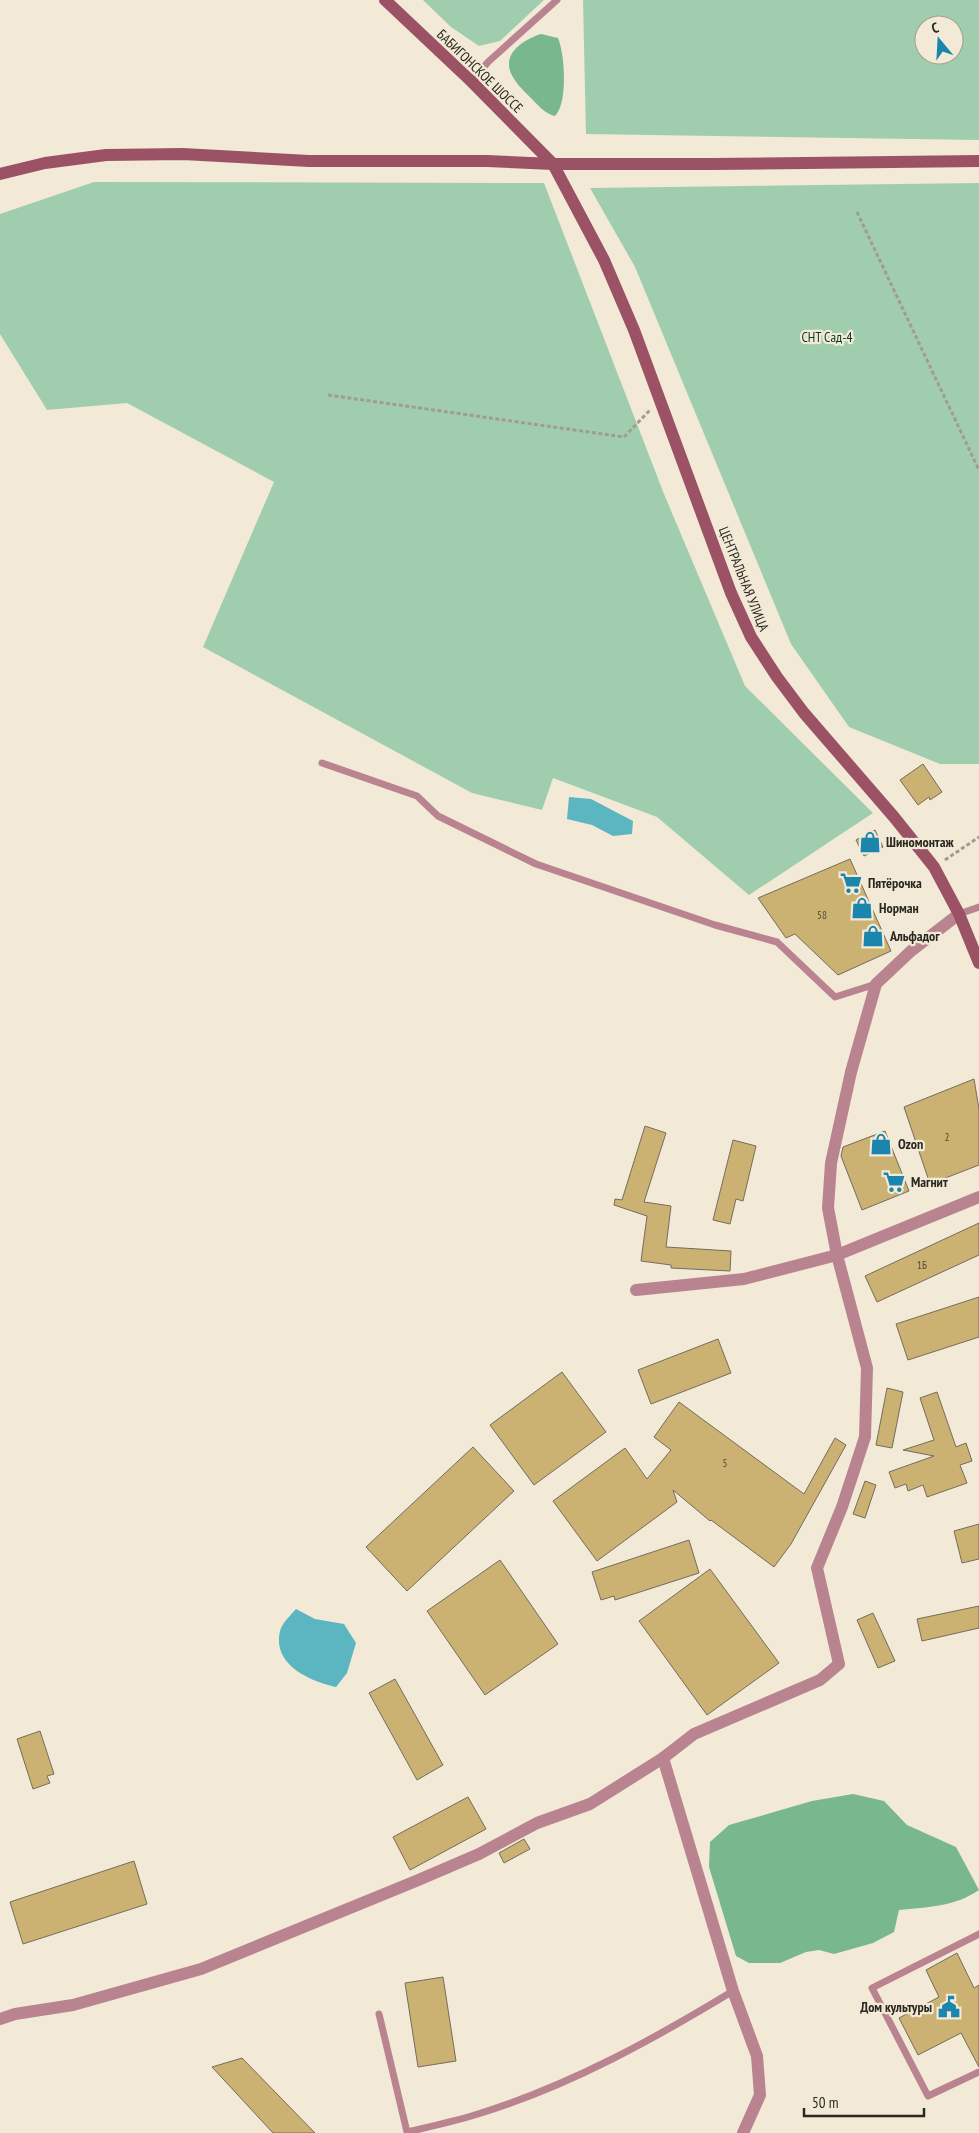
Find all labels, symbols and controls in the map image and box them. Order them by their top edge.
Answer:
north arrow [914,15,964,65]
text: С [929,18,941,37]
street label: БАБИГОНСКОЕ ШОССЕ [433,25,527,117]
park label: СНТ Сад-4 [801,328,853,346]
street label: ЦЕНТРАЛЬНАЯ УЛИЦА [715,524,773,634]
shop icon: Шиномонтаж [857,829,883,855]
place label: Шиномонтаж [886,833,954,851]
supermarket icon: Пятёрочка [838,870,864,896]
place label: Пятёрочка [868,874,922,892]
shop icon: Норман [849,895,875,921]
place label: Норман [879,899,919,917]
house number: 58 [817,908,827,922]
shop icon: Альфадог [860,923,886,949]
place label: Альфадог [889,927,940,945]
house number: 2 [945,1130,950,1144]
shop icon: Ozon [868,1131,894,1157]
place label: Ozon [898,1135,923,1153]
supermarket icon: Магнит [881,1169,907,1195]
place label: Магнит [911,1173,948,1191]
house number: 1Б [917,1258,927,1272]
house number: 5 [723,1456,728,1470]
public building icon: Дом культуры [936,1994,962,2020]
place label: Дом культуры [860,1998,932,2016]
scale bar [804,2086,924,2118]
text: 50 m [812,2093,838,2112]

